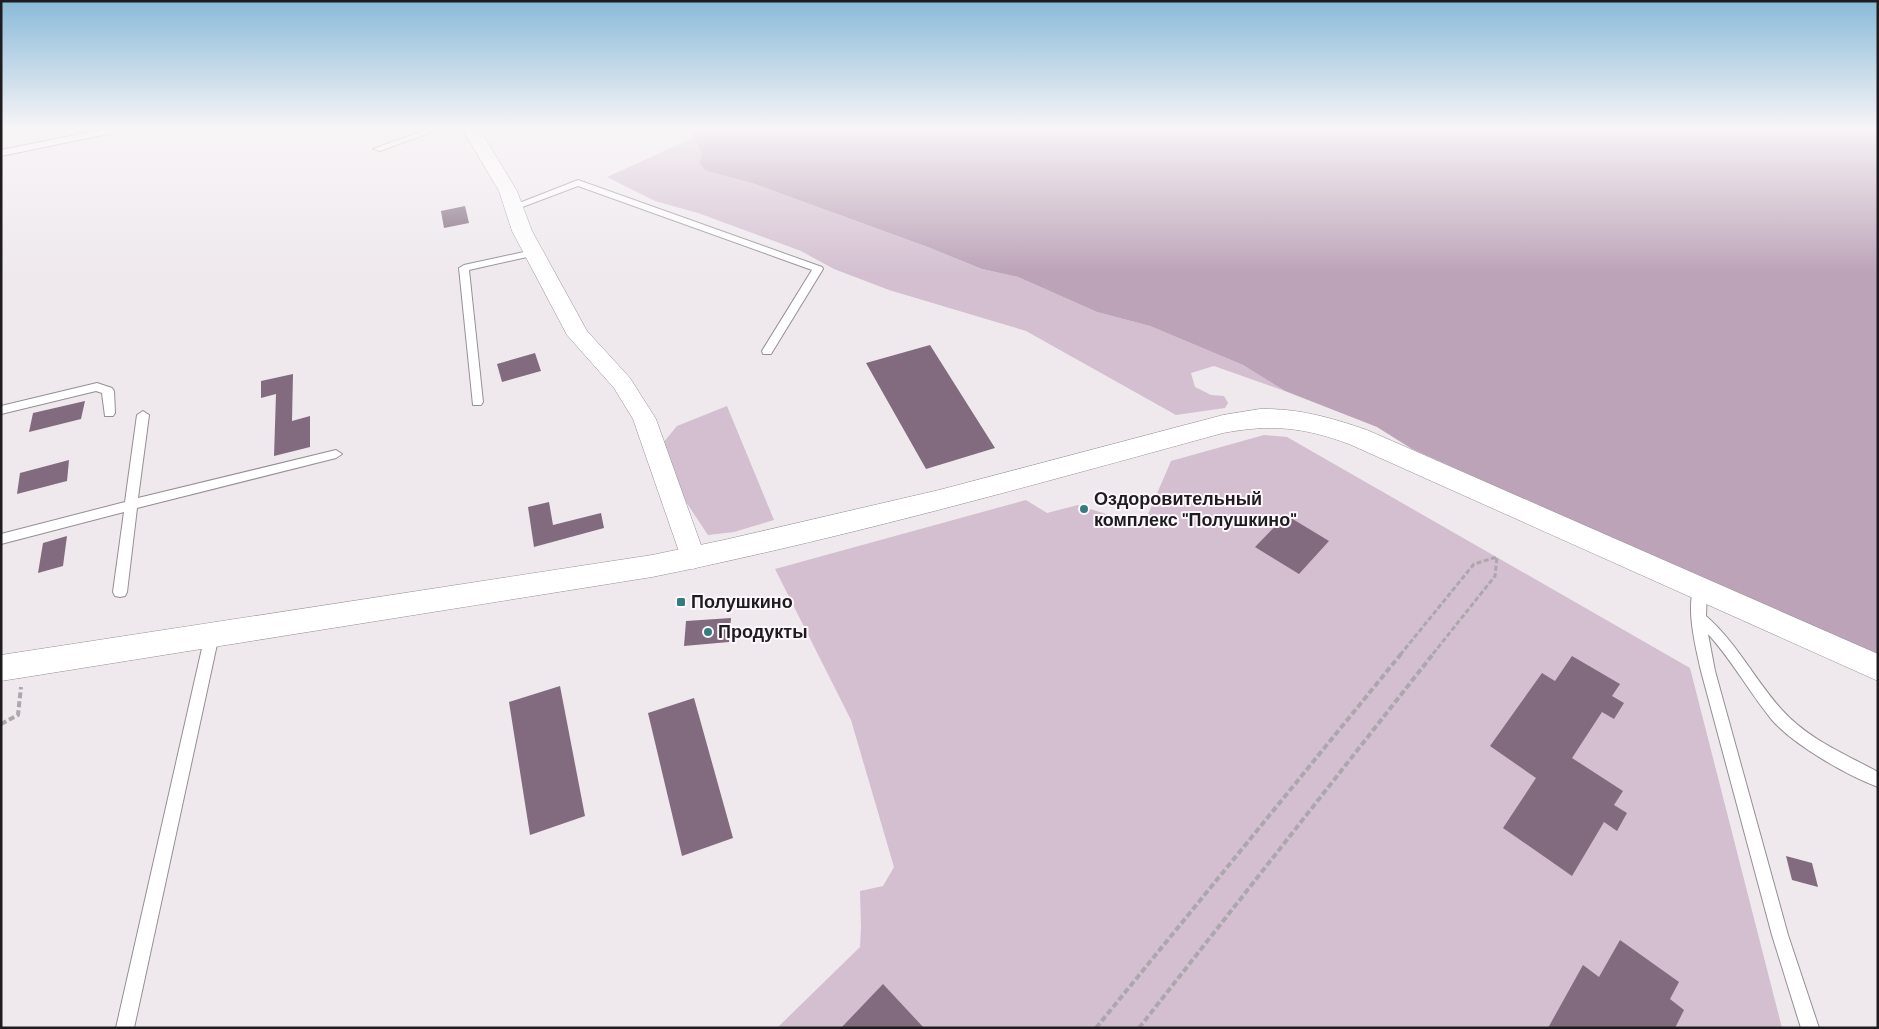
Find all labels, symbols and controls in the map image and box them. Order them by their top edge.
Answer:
place label: Оздоровительный комплекс "Полушкино" [1094,487,1297,532]
marker: Оздоровительный комплекс "Полушкино" [1078,503,1090,515]
place label: Полушкино [691,590,793,614]
marker: Полушкино [675,596,687,608]
place label: Продукты [718,620,808,644]
marker: Продукты [702,626,714,638]

